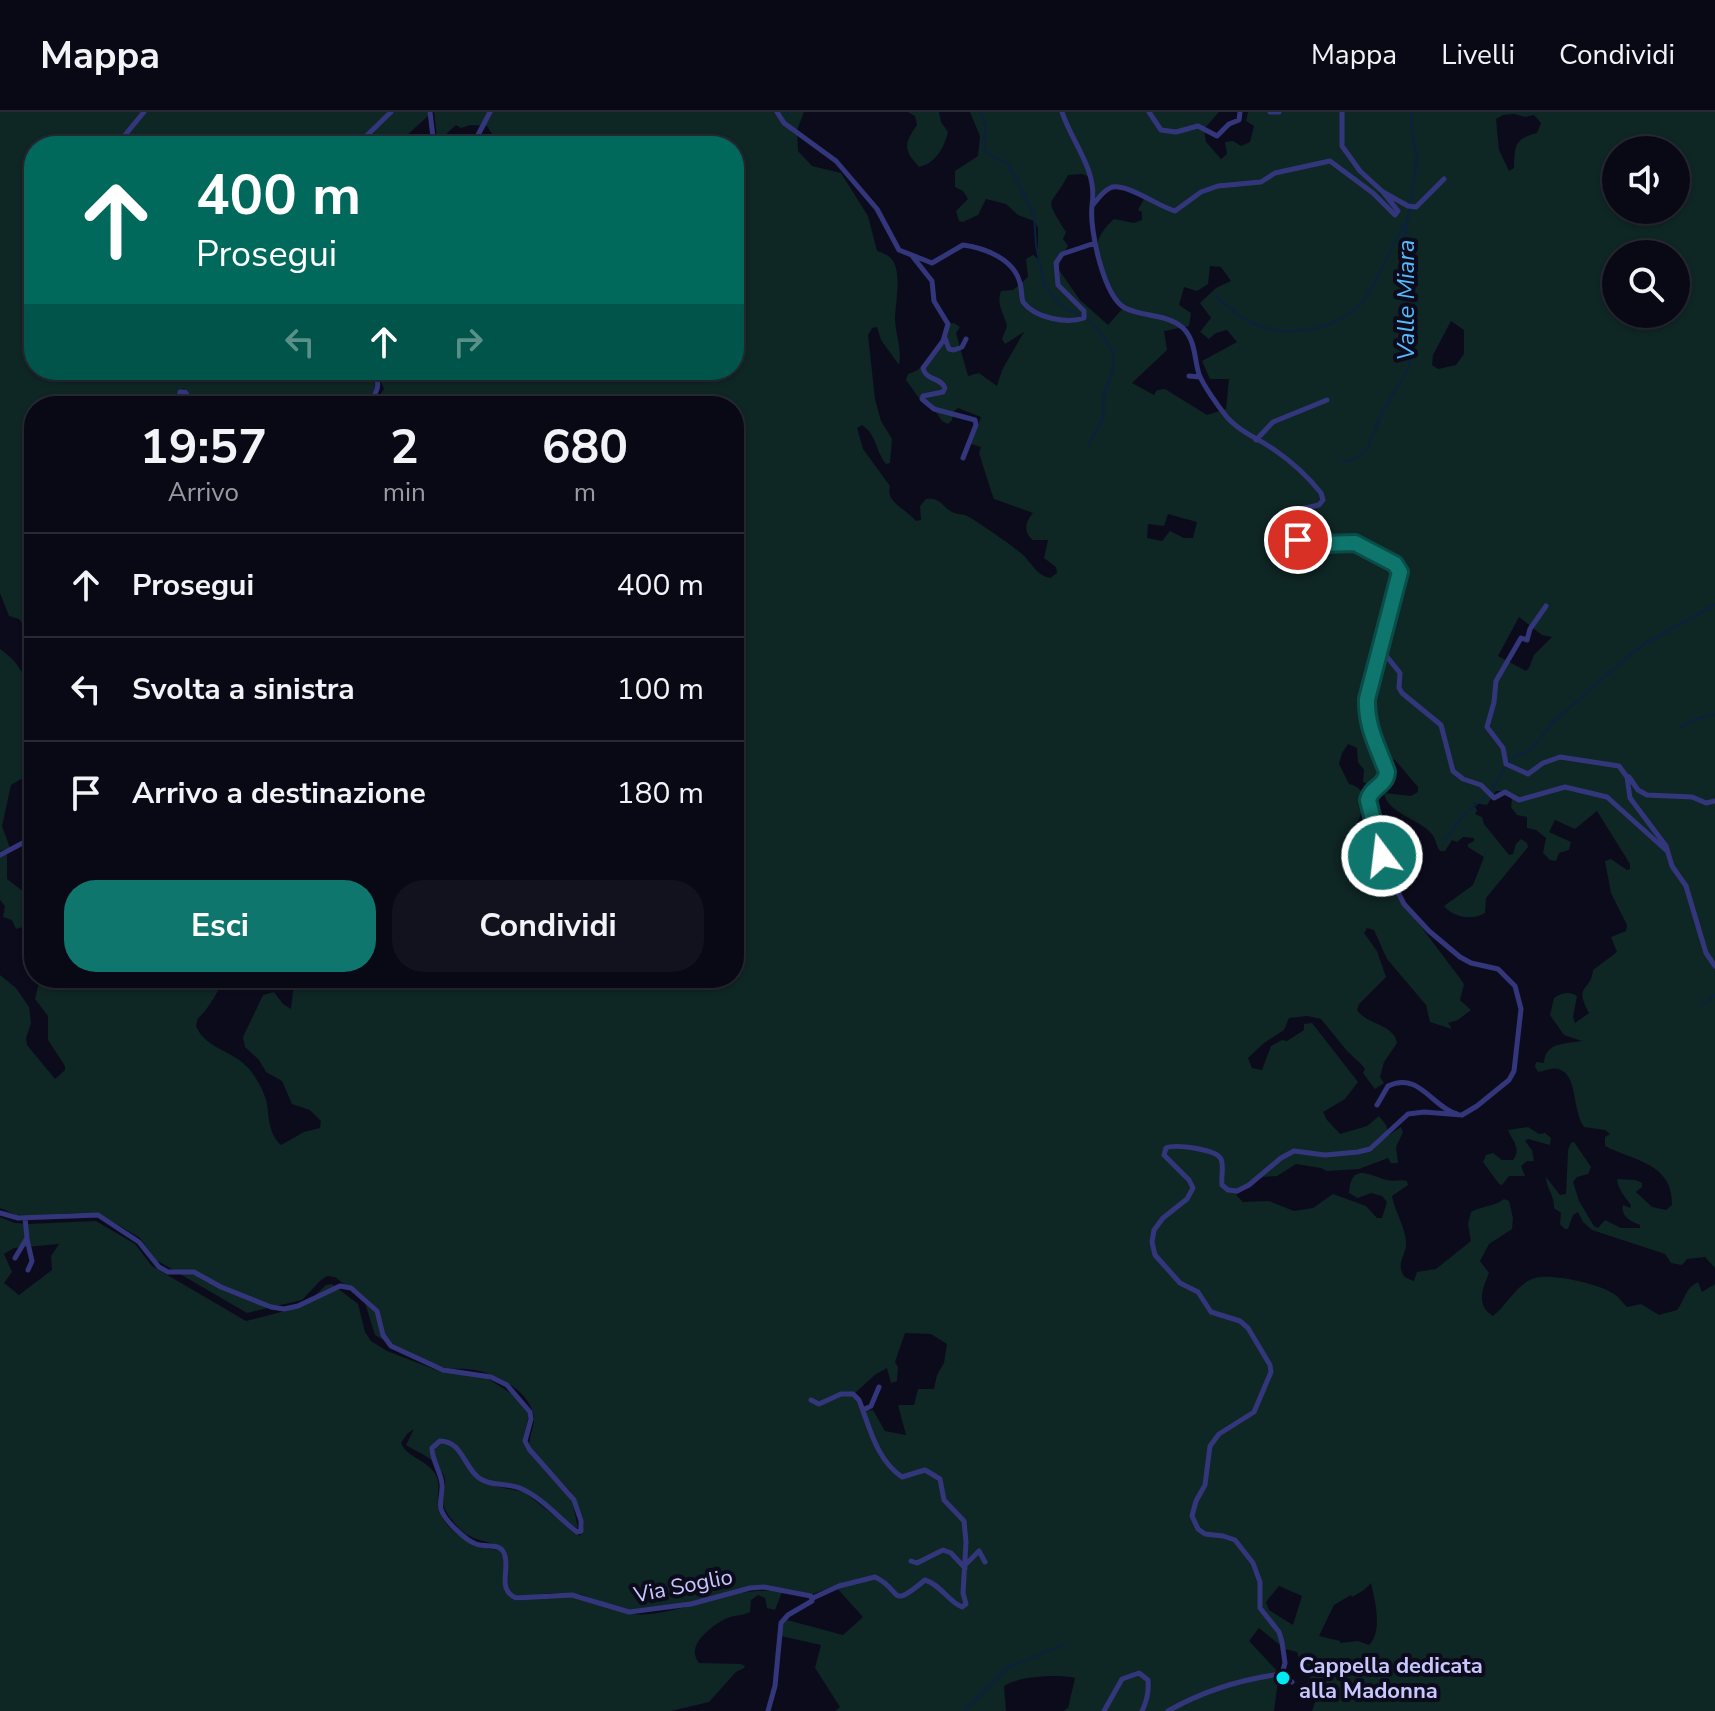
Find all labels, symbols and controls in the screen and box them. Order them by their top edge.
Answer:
text: Mappa [40,30,160,81]
text: Mappa [1311,36,1397,74]
text: Livelli [1441,36,1515,74]
text: Condividi [1559,36,1675,74]
map controls [1602,136,1690,328]
button: sound [1602,136,1690,224]
text: 400 m [196,157,361,234]
icon: ahead [64,168,168,272]
text: Prosegui [196,230,337,279]
water label: Valle Miara [1390,240,1422,360]
button: search [1602,240,1690,328]
icon: left [278,320,322,364]
icon: ahead [362,320,406,364]
icon: right [446,320,490,364]
text: 19:57 [140,414,267,480]
text: 2 [390,414,419,480]
text: 680 [542,414,628,480]
text: Arrivo [168,475,239,510]
text: min [383,475,426,510]
text: m [574,475,596,510]
pin [1264,506,1332,574]
icon: arrive [1276,518,1320,562]
icon: ahead [64,563,108,607]
text: Prosegui [132,565,254,606]
text: 400 m [617,565,704,606]
icon: left [64,667,108,711]
text: Svolta a sinistra [132,669,355,710]
text: 100 m [617,669,704,710]
icon: arrive [64,771,108,815]
text: Arrivo a destinazione [132,773,426,814]
text: 180 m [617,773,704,814]
position arrow [1340,814,1424,898]
button: Esci [64,880,376,972]
button: Condividi [392,880,704,972]
street label: Via Soglio [630,1562,735,1610]
place label: Cappella dedicata alla Madonna [1299,1651,1483,1706]
marker: Cappella dedicata alla Madonna [1274,1669,1292,1687]

